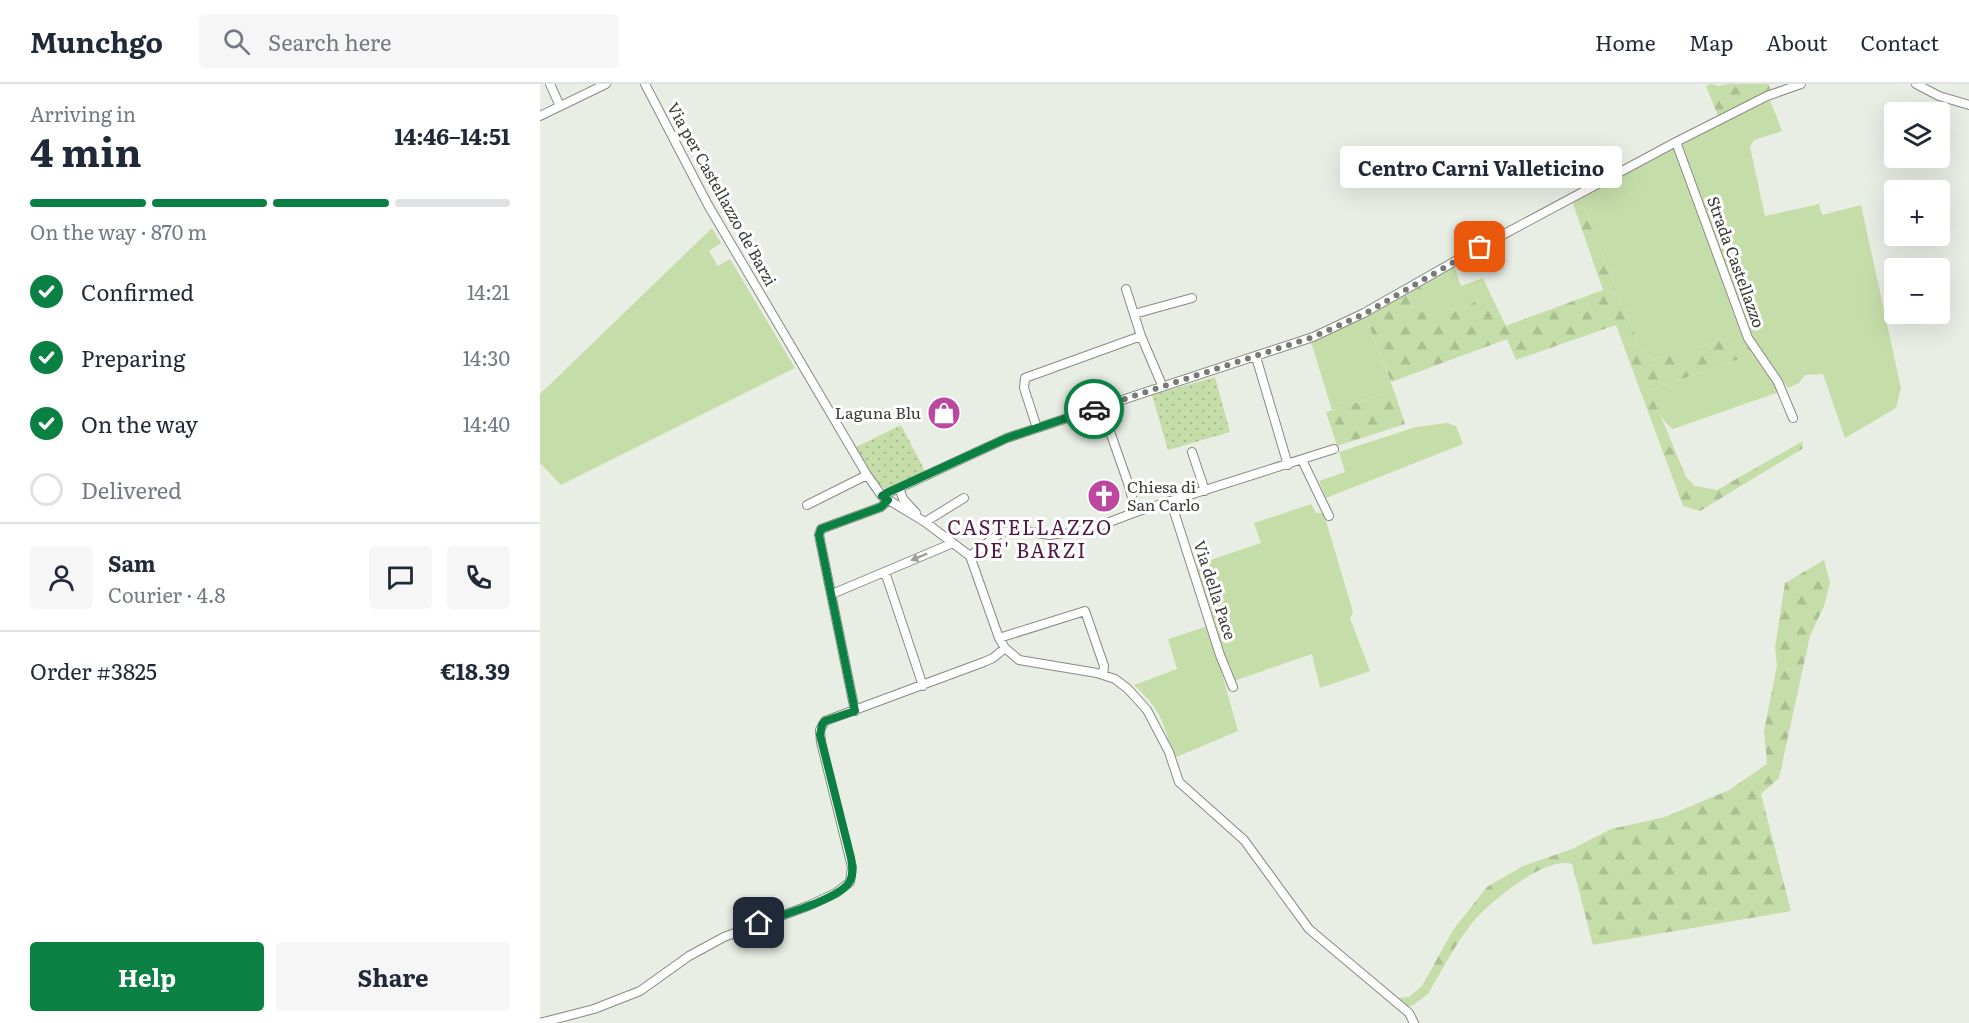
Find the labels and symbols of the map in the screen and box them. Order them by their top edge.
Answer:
street label: Via per Castellazzo de'Barzi [662,97,784,290]
callout: Centro Carni Valleticino [1339,145,1621,187]
street label: Strada Castellazzo [1702,192,1772,331]
pin [1454,221,1505,272]
courier [1064,379,1124,439]
shop icon: Laguna Blu [926,395,962,431]
place label: Laguna Blu [835,400,921,424]
place label: Chiesa di San Carlo [1127,474,1200,516]
church icon: Chiesa di San Carlo [1086,478,1122,514]
district label: CASTELLAZZO DE' BARZI [947,511,1113,564]
street label: Via della Pace [1189,537,1243,643]
one-way arrow [910,553,928,563]
pin [733,897,784,948]

